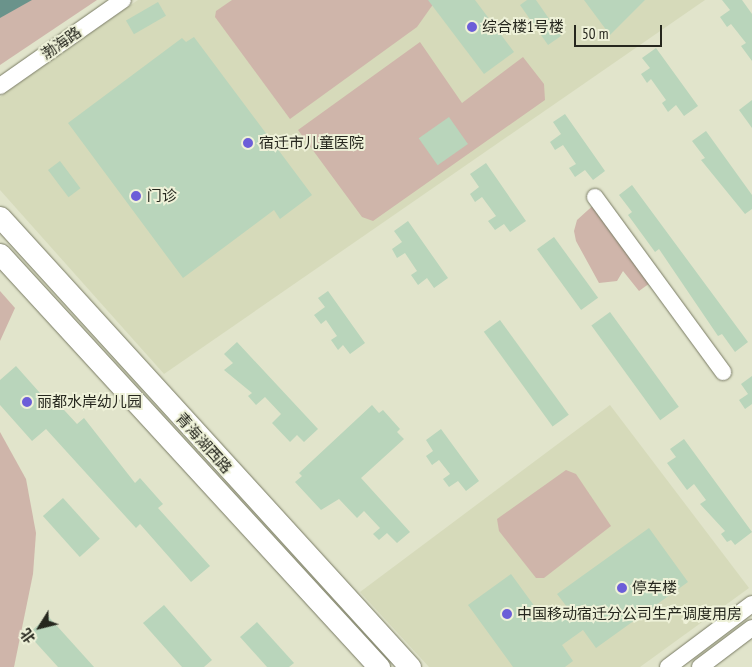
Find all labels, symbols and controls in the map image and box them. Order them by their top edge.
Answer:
scale bar [577,15,664,47]
place label: 综合楼1号楼 [482,18,564,36]
marker: 综合楼1号楼 [466,21,478,33]
street label: 渤海路 [37,23,85,63]
text: 50 m [582,24,608,43]
place label: 宿迁市儿童医院 [259,134,364,152]
marker: 宿迁市儿童医院 [241,136,255,150]
place label: 门诊 [147,187,177,205]
marker: 门诊 [129,189,143,203]
place label: 丽都水岸幼儿园 [37,393,142,411]
marker: 丽都水岸幼儿园 [21,396,33,408]
street label: 青海湖西路 [172,409,236,477]
place label: 停车楼 [632,579,677,597]
marker: 停车楼 [616,582,628,594]
north arrow [15,602,65,652]
place label: 中国移动宿迁分公司生产调度用房 [517,605,742,623]
marker: 中国移动宿迁分公司生产调度用房 [501,608,513,620]
text: 北 [16,625,39,647]

